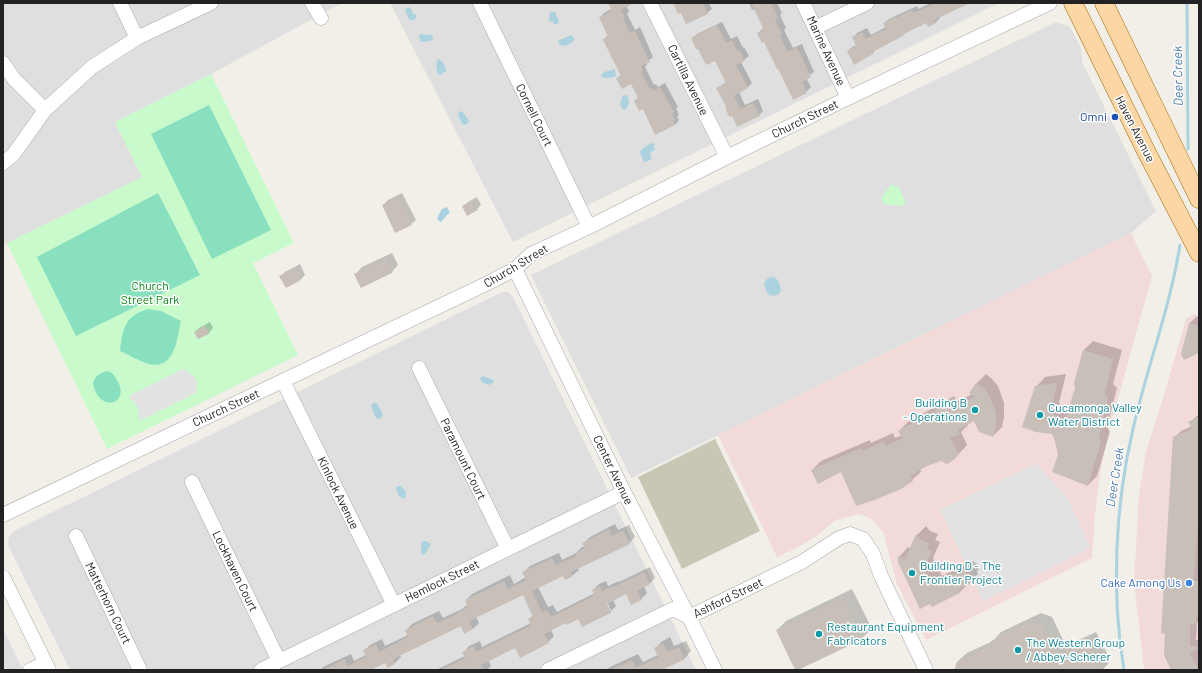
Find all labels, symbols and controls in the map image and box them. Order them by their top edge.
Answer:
street label: Marine Avenue [804,14,848,88]
street label: Cartilla Avenue [665,42,711,118]
water label: Deer Creek [1170,46,1186,106]
street label: Cornell Court [513,81,555,149]
street label: Haven Avenue [1112,93,1158,165]
street label: Church Street [769,97,841,141]
place label: Omni [1080,110,1107,124]
marker: Omni [1110,112,1120,122]
street label: Church Street [481,241,551,291]
park label: Church Street Park [121,279,179,307]
street label: Church Street [190,386,262,430]
place label: Building B - Operations [903,396,967,424]
place label: Cucamonga Valley Water District [1048,401,1142,429]
marker: Building B - Operations [970,405,980,415]
marker: Cucamonga Valley Water District [1035,410,1045,420]
street label: Paramount Court [437,416,489,502]
street label: Center Avenue [590,433,636,507]
water label: Deer Creek [1103,446,1127,508]
street label: Kinlock Avenue [314,454,362,532]
street label: Lockhaven Court [209,528,261,614]
street label: Hemlock Street [402,557,482,605]
place label: Building D - The Frontier Project [920,559,1002,587]
street label: Matterhorn Court [82,560,134,646]
marker: Building D - The Frontier Project [907,568,917,578]
street label: Ashford Street [691,575,765,621]
place label: Cake Among Us [1101,576,1181,590]
marker: Cake Among Us [1184,578,1194,588]
place label: Restaurant Equipment Fabricators [827,620,944,648]
marker: Restaurant Equipment Fabricators [814,629,824,639]
place label: The Western Group / Abbey-Scherer [1026,636,1125,664]
marker: The Western Group / Abbey-Scherer [1013,645,1023,655]

